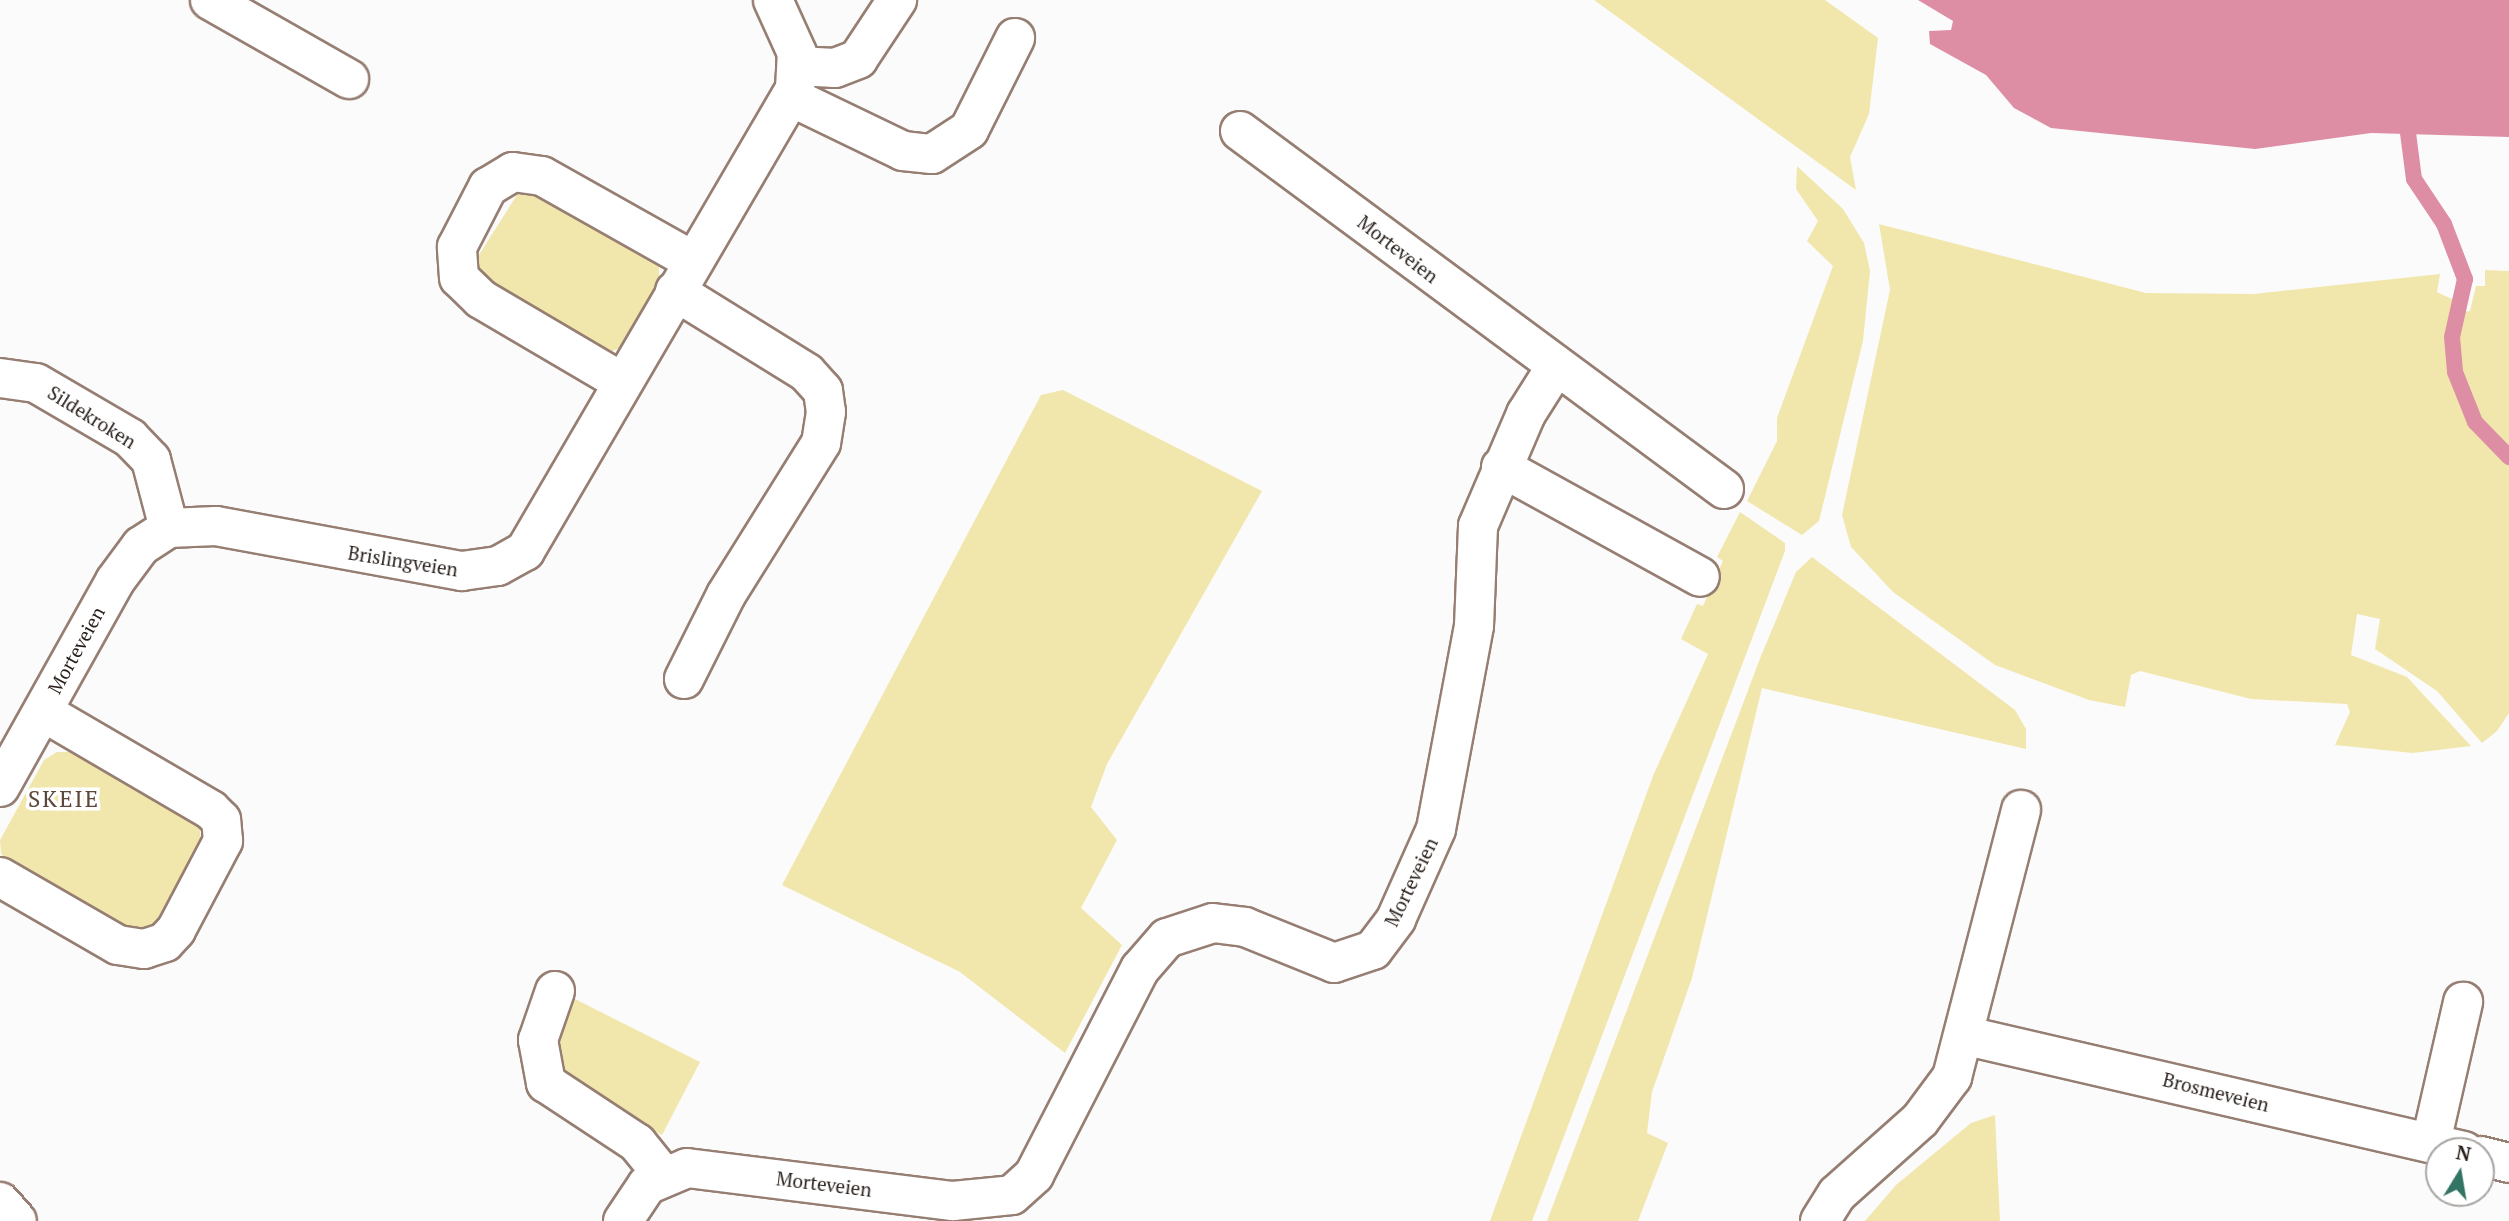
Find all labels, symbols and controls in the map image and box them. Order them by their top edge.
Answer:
street label: Morteveien [1353,210,1443,288]
street label: Sildekroken [44,381,140,453]
street label: Brislingveien [346,541,460,581]
street label: Morteveien [43,603,109,697]
district label: SKEIE [29,785,99,813]
street label: Morteveien [1380,834,1442,930]
street label: Brosmeveien [2160,1068,2272,1116]
north arrow [2425,1137,2495,1207]
text: N [2454,1139,2473,1167]
street label: Morteveien [775,1167,873,1201]

